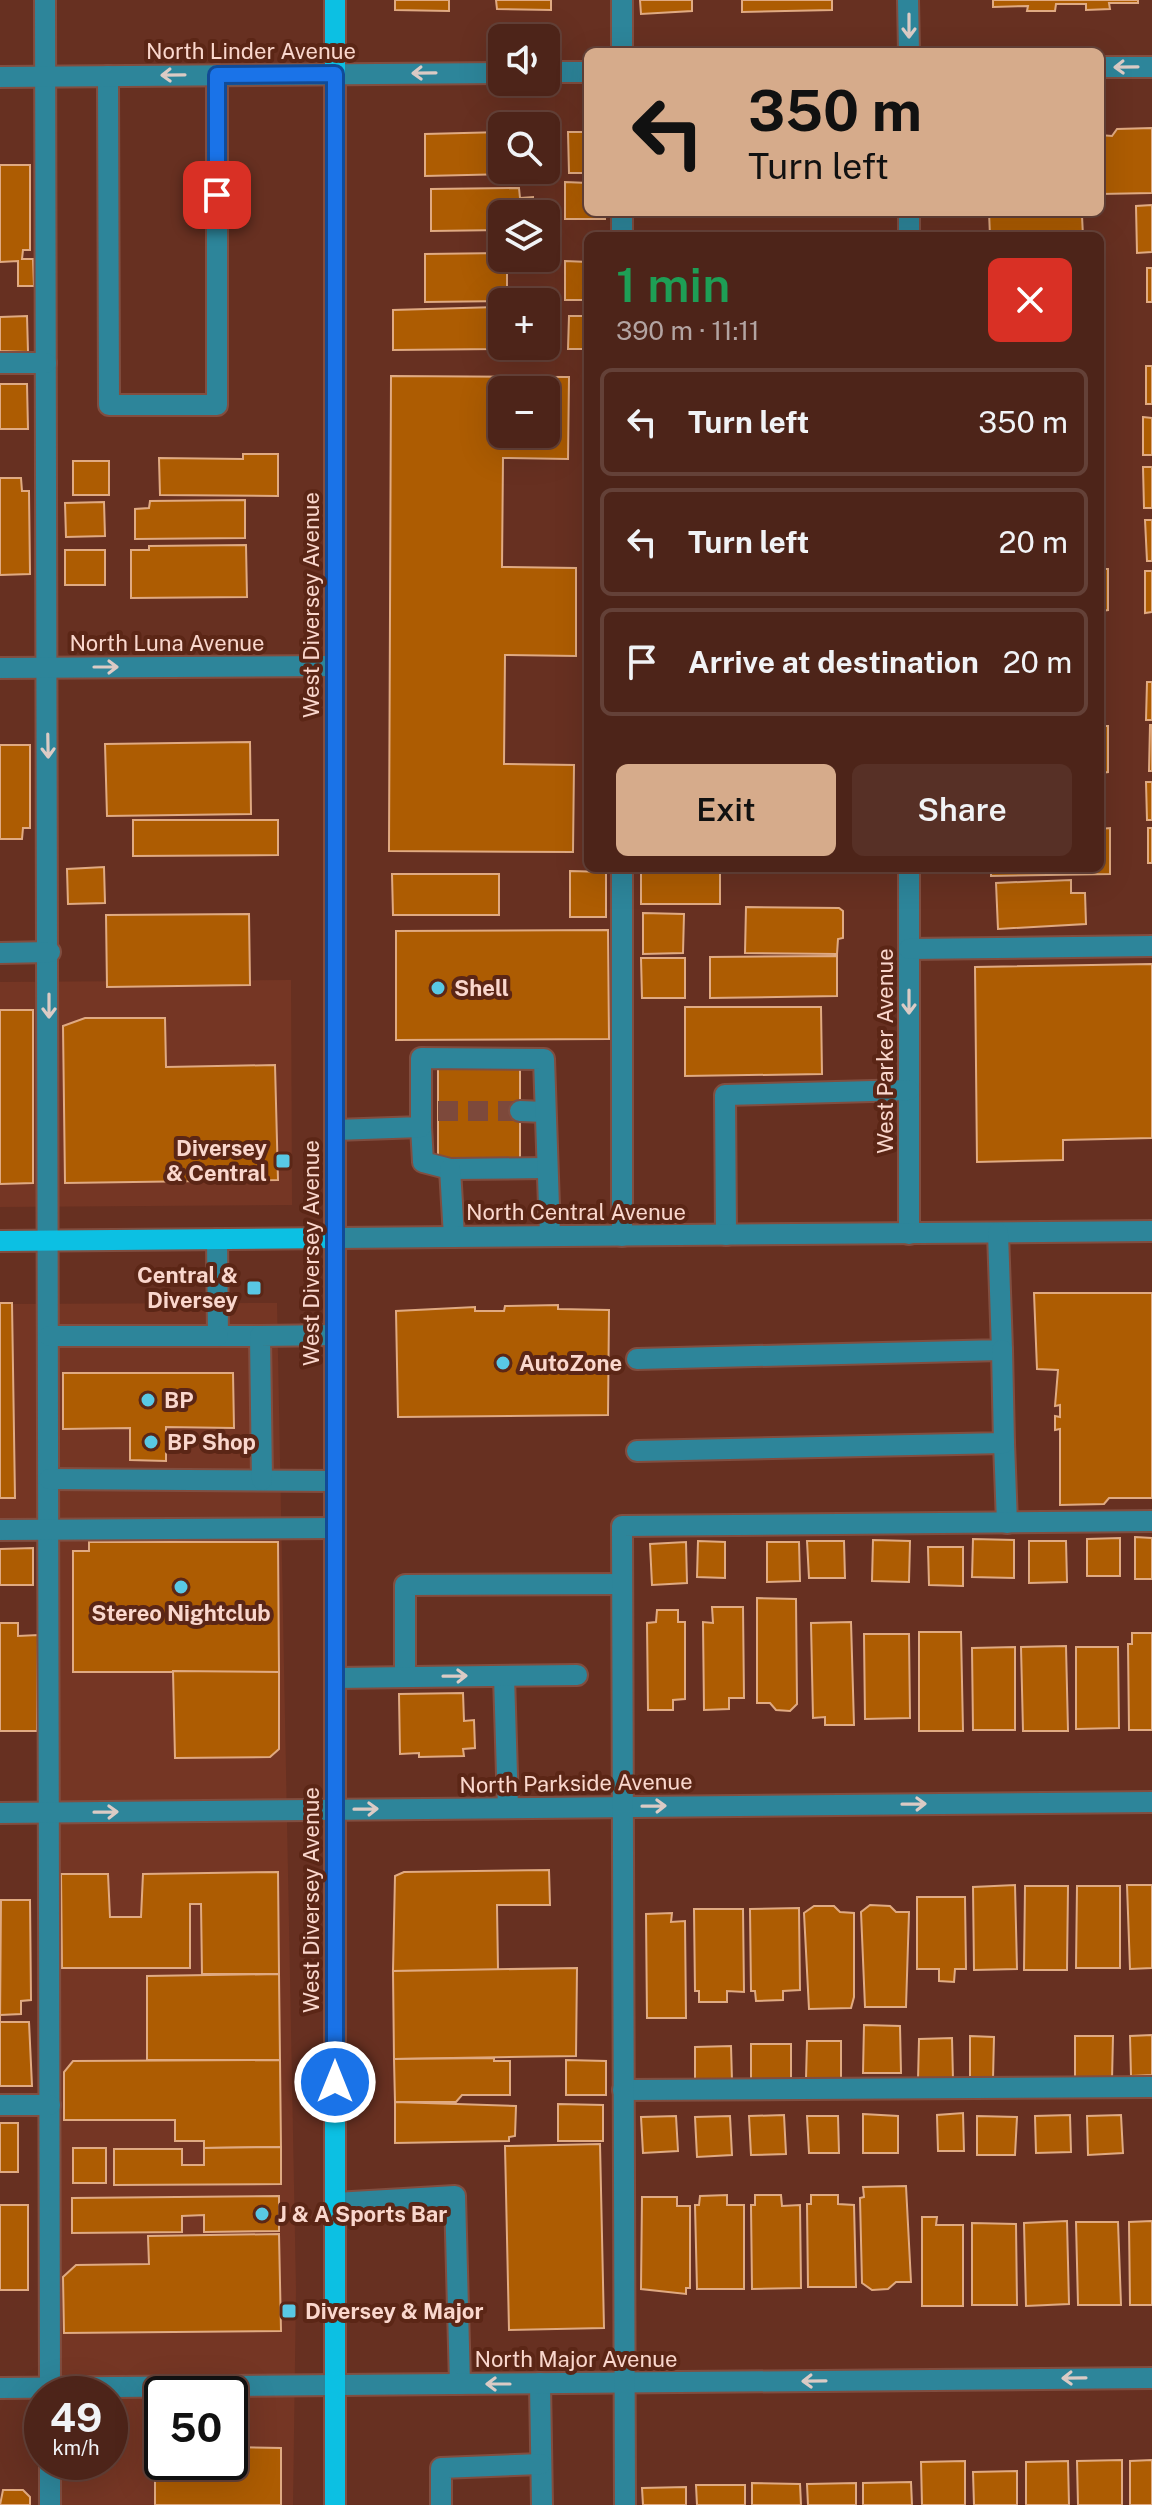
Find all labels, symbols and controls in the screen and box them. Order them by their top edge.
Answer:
one-way arrow [901,12,917,39]
map controls [488,24,560,448]
button: sound [488,24,560,96]
street label: North Linder Avenue [146,38,356,64]
one-way arrow [1113,59,1140,75]
one-way arrow [411,66,438,81]
one-way arrow [160,67,187,83]
text: 350 m [748,78,922,144]
icon: left [616,80,720,184]
button: search [488,112,560,184]
text: Turn left [748,145,889,187]
pin [183,161,251,229]
icon: arrive [195,173,239,217]
button: layers [488,200,560,272]
text: 1 min [616,256,730,313]
button: close [988,258,1072,342]
button: + [488,288,560,360]
text: 390 m · 11:11 [616,315,760,346]
button: − [488,376,560,448]
icon: left [620,400,664,444]
text: Turn left [688,404,809,440]
text: 350 m [978,404,1068,440]
street label: West Diversey Avenue [298,492,324,718]
icon: left [620,520,664,564]
text: Turn left [688,524,809,560]
text: 20 m [999,524,1068,560]
street label: North Luna Avenue [69,630,265,656]
icon: arrive [620,640,664,684]
text: Arrive at destination [688,644,979,680]
text: 20 m [1003,644,1072,680]
one-way arrow [92,659,119,675]
one-way arrow [40,732,56,759]
button: Exit [616,764,836,856]
button: Share [852,764,1072,856]
street label: West Parker Avenue [872,948,898,1154]
place label: Shell [454,975,509,1001]
marker: Shell [429,979,447,997]
one-way arrow [901,988,917,1015]
one-way arrow [41,992,57,1019]
place label: Diversey & Central [166,1135,268,1186]
street label: West Diversey Avenue [298,1140,324,1366]
marker: Diversey & Central [274,1152,292,1170]
street label: North Central Avenue [466,1199,686,1225]
place label: Central & Diversey [137,1262,239,1313]
marker: Central & Diversey [245,1279,263,1297]
place label: AutoZone [519,1350,622,1376]
marker: AutoZone [494,1354,512,1372]
place label: BP [164,1387,194,1413]
marker: BP [139,1391,157,1409]
place label: BP Shop [167,1429,256,1455]
marker: BP Shop [142,1433,160,1451]
marker: Stereo Nightclub [172,1578,190,1596]
place label: Stereo Nightclub [91,1600,271,1626]
one-way arrow [441,1669,468,1684]
street label: North Parkside Avenue [459,1768,693,1798]
street label: West Diversey Avenue [298,1787,324,2013]
one-way arrow [900,1796,927,1812]
one-way arrow [640,1799,667,1814]
one-way arrow [352,1802,379,1817]
one-way arrow [92,1804,119,1820]
position arrow [293,2040,377,2124]
place label: J & A Sports Bar [278,2201,447,2227]
marker: J & A Sports Bar [253,2205,271,2223]
place label: Diversey & Major [305,2298,484,2324]
marker: Diversey & Major [280,2302,298,2320]
street label: North Major Avenue [474,2346,678,2372]
one-way arrow [1061,2371,1088,2386]
one-way arrow [801,2373,828,2389]
speed limit sign: 50 [144,2376,248,2480]
one-way arrow [485,2376,512,2392]
text: 49 [50,2394,102,2441]
text: km/h [52,2436,100,2460]

